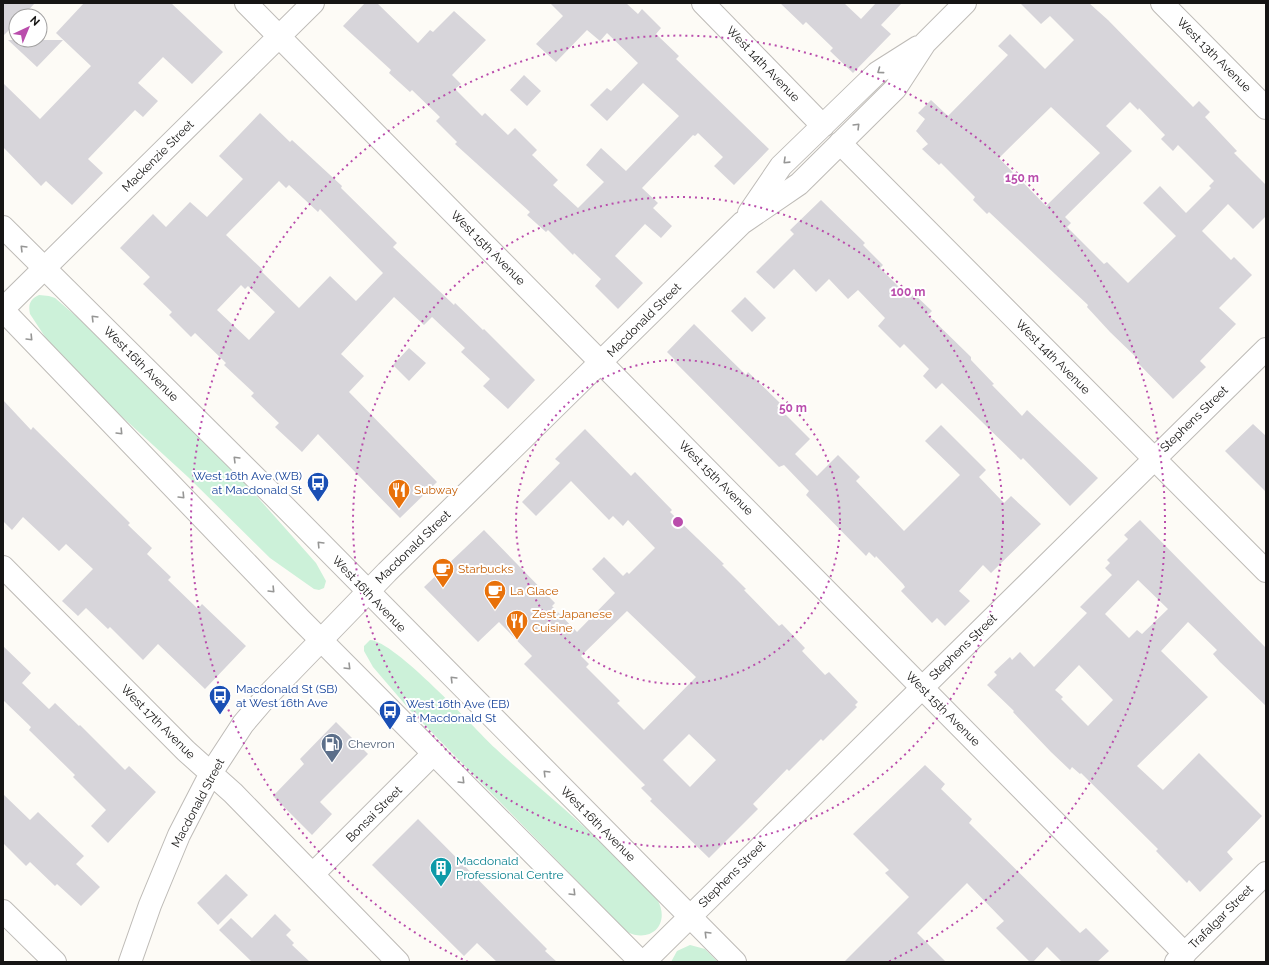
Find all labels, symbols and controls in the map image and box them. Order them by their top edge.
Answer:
north arrow [8,8,48,48]
text: N [27,14,42,29]
street label: West 13th Avenue [1174,15,1254,95]
street label: West 14th Avenue [724,23,802,105]
one-way arrow [877,67,884,74]
street label: Mackenzie Street [119,117,197,195]
one-way arrow [852,123,860,131]
one-way arrow [783,156,791,164]
text: 150 m [1005,171,1039,185]
street label: West 15th Avenue [448,208,528,288]
one-way arrow [20,245,28,252]
street label: Macdonald Street [604,280,684,360]
text: 100 m [891,285,925,299]
one-way arrow [91,315,99,323]
street label: West 14th Avenue [1013,317,1093,397]
street label: West 16th Avenue [101,324,181,404]
one-way arrow [25,334,32,341]
street label: Stephens Street [1157,383,1231,455]
text: 50 m [779,401,807,415]
one-way arrow [115,427,123,435]
street label: West 15th Avenue [676,438,756,518]
one-way arrow [233,456,241,464]
place label: West 16th Ave (WB) at Macdonald St [193,469,302,497]
bus stop icon: West 16th Ave (WB) at Macdonald St [305,470,331,503]
restaurant icon: Subway [386,477,412,510]
place label: Subway [414,483,459,497]
one-way arrow [177,491,184,499]
street label: Macdonald Street [373,508,453,586]
centre of rings [671,515,685,529]
one-way arrow [317,541,325,549]
street label: West 16th Avenue [329,553,409,635]
cafe icon: Starbucks [430,556,456,589]
place label: Starbucks [458,562,513,576]
cafe icon: La Glace [482,578,508,611]
place label: La Glace [510,584,559,598]
one-way arrow [267,585,274,592]
place label: Zest Japanese Cuisine [532,607,612,635]
restaurant icon: Zest Japanese Cuisine [504,608,530,641]
street label: Stephens Street [926,611,1000,683]
one-way arrow [343,662,351,670]
street label: West 15th Avenue [903,669,983,749]
one-way arrow [450,676,458,684]
street label: West 17th Avenue [118,682,198,762]
place label: Macdonald St (SB) at West 16th Ave [236,682,337,710]
bus stop icon: Macdonald St (SB) at West 16th Ave [207,683,233,716]
place label: West 16th Ave (EB) at Macdonald St [406,697,510,725]
bus stop icon: West 16th Ave (EB) at Macdonald St [377,698,403,731]
fuel station icon: Chevron [319,731,345,764]
place label: Chevron [348,737,395,751]
street label: Macdonald Street [169,756,227,850]
one-way arrow [543,770,551,778]
one-way arrow [457,776,465,784]
street label: Bonsai Street [343,783,405,845]
street label: West 16th Avenue [558,784,638,864]
street label: Stephens Street [696,838,768,910]
place label: Macdonald Professional Centre [456,854,563,882]
building icon: Macdonald Professional Centre [428,855,454,888]
street label: Trafalgar Street [1186,882,1256,952]
one-way arrow [568,888,576,896]
one-way arrow [704,931,712,939]

